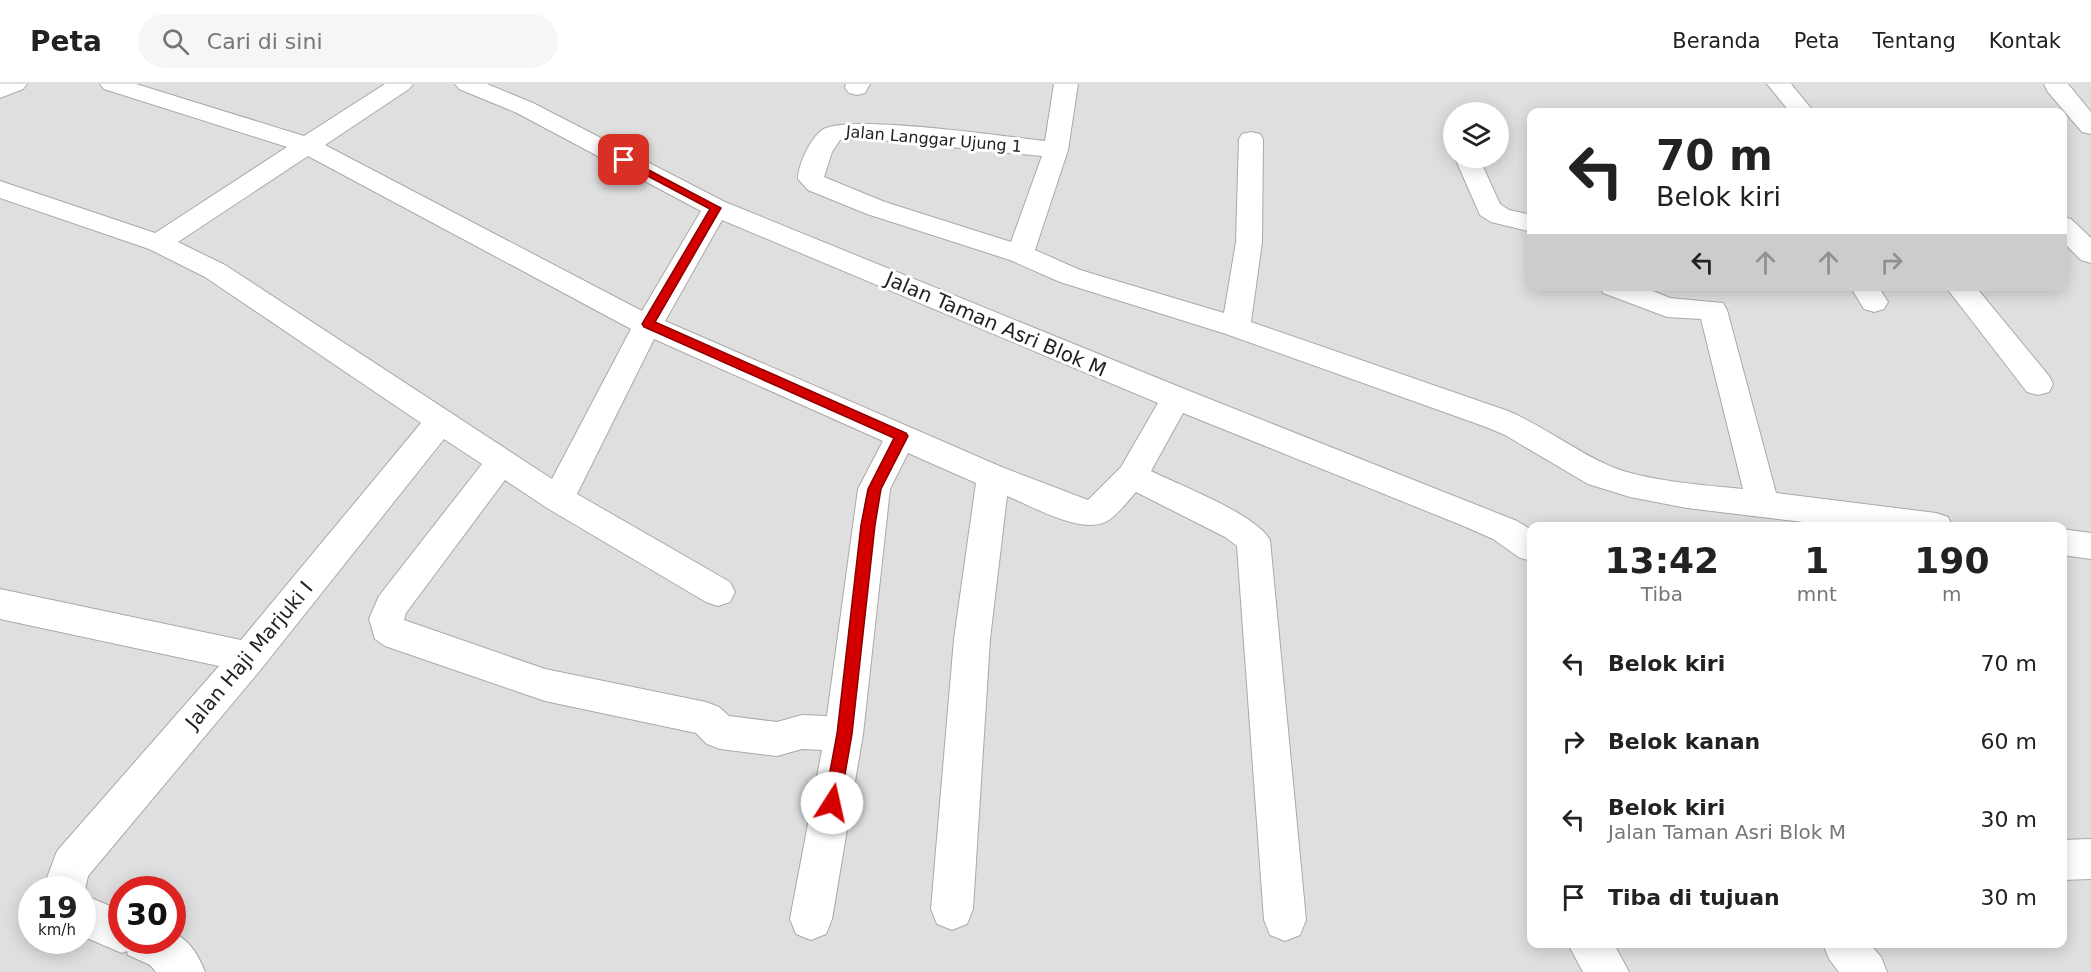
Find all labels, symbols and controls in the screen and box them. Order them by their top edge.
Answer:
search box [138,14,558,68]
text: Peta [30,25,102,58]
icon: search [159,25,192,58]
text: Cari di sini [207,29,323,54]
text: Beranda [1672,29,1761,53]
text: Peta [1794,29,1840,53]
text: Tentang [1873,29,1956,53]
text: Kontak [1989,29,2061,53]
map controls [1443,102,1509,168]
button: layers [1443,102,1509,168]
street label: Jalan Langgar Ujung 1 [844,122,1023,156]
text: 70 m [1656,131,1773,180]
icon: left [1557,132,1635,210]
pin [598,134,649,185]
icon: arrive [607,143,640,176]
text: Belok kiri [1656,181,1781,212]
icon: left [1686,246,1719,279]
icon: ahead [1749,246,1782,279]
icon: ahead [1812,246,1845,279]
icon: right [1875,246,1908,279]
street label: Jalan Taman Asri Blok M [880,266,1110,382]
text: 13:42 [1605,540,1719,581]
text: 1 [1804,540,1829,581]
text: 190 [1914,540,1989,581]
street label: Jalan Haji Marjuki I [179,576,318,735]
text: Tiba [1641,582,1683,606]
text: mnt [1797,582,1837,606]
text: m [1942,582,1962,606]
icon: left [1557,647,1590,680]
text: Belok kiri [1608,651,1725,676]
text: 70 m [1981,651,2037,676]
icon: right [1557,725,1590,758]
text: Belok kanan [1608,729,1760,754]
text: 60 m [1981,729,2037,754]
position arrow [800,771,864,835]
text: Belok kiri [1608,795,1725,820]
icon: left [1557,803,1590,836]
text: 30 m [1981,807,2037,832]
text: Jalan Taman Asri Blok M [1608,820,1846,844]
speed limit sign: 30 [108,876,186,954]
icon: arrive [1557,881,1590,914]
text: Tiba di tujuan [1608,885,1780,910]
text: 30 m [1981,885,2037,910]
text: 19 [36,890,78,925]
text: km/h [38,921,76,939]

